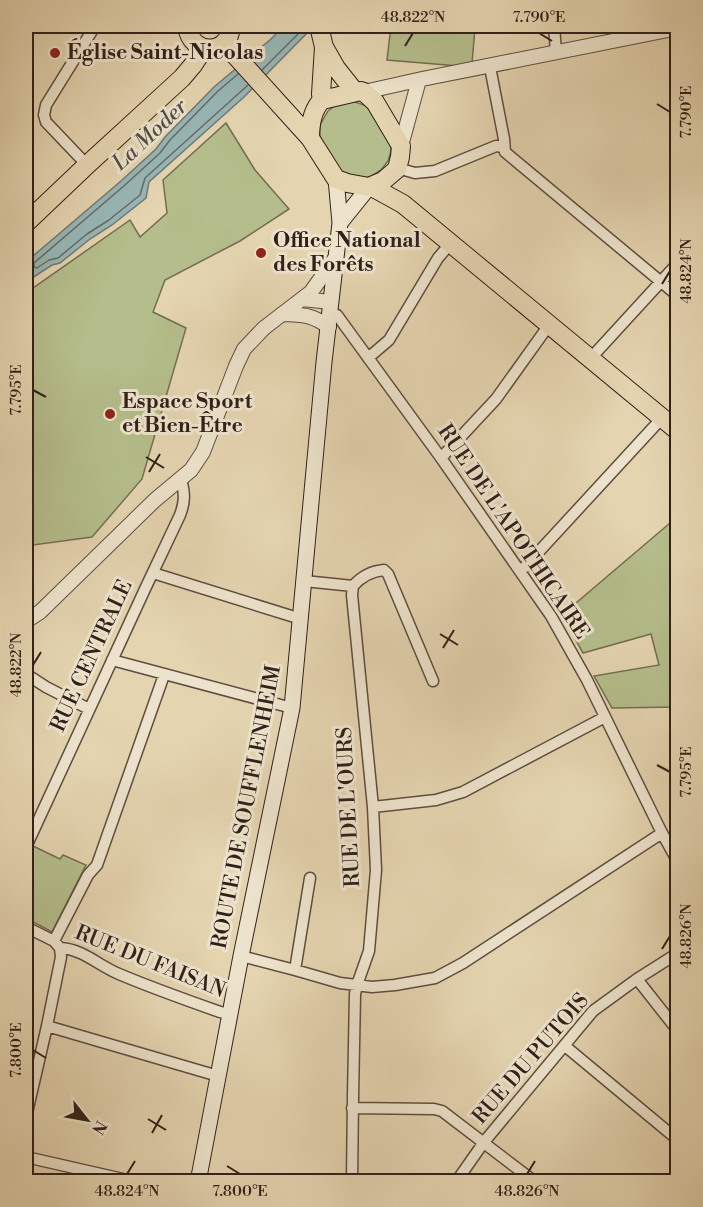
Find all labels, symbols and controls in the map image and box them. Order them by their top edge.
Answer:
text: 48.822°N [381,8,445,27]
text: 7.790°E [513,8,565,27]
place label: Église Saint-Nicolas [67,38,263,66]
marker: Église Saint-Nicolas [48,46,62,60]
text: 7.790°E [677,86,696,138]
water label: La Moder [106,93,194,177]
place label: Office National des Forêts [273,228,421,278]
text: 48.824°N [677,239,696,303]
marker: Office National des Forêts [254,246,268,260]
text: 7.795°E [7,364,26,416]
place label: Espace Sport et Bien-Être [122,389,253,439]
marker: Espace Sport et Bien-Être [103,407,117,421]
street label: RUE DE L'APOTHICAIRE [431,420,595,644]
street label: RUE CENTRALE [45,576,139,736]
text: 48.822°N [7,633,26,697]
street label: ROUTE DE SOUFFLENHEIM [207,662,287,951]
street label: RUE DE L'OURS [332,726,366,888]
text: 7.795°E [677,746,696,798]
text: 48.826°N [677,904,696,968]
street label: RUE DU FAISAN [71,920,229,1004]
street label: RUE DU PUTOIS [467,988,595,1130]
text: 7.800°E [7,1022,26,1078]
north arrow [57,1090,117,1150]
text: N [87,1117,111,1138]
text: 48.824°N [95,1182,159,1201]
text: 7.800°E [212,1182,268,1201]
text: 48.826°N [495,1182,559,1201]

